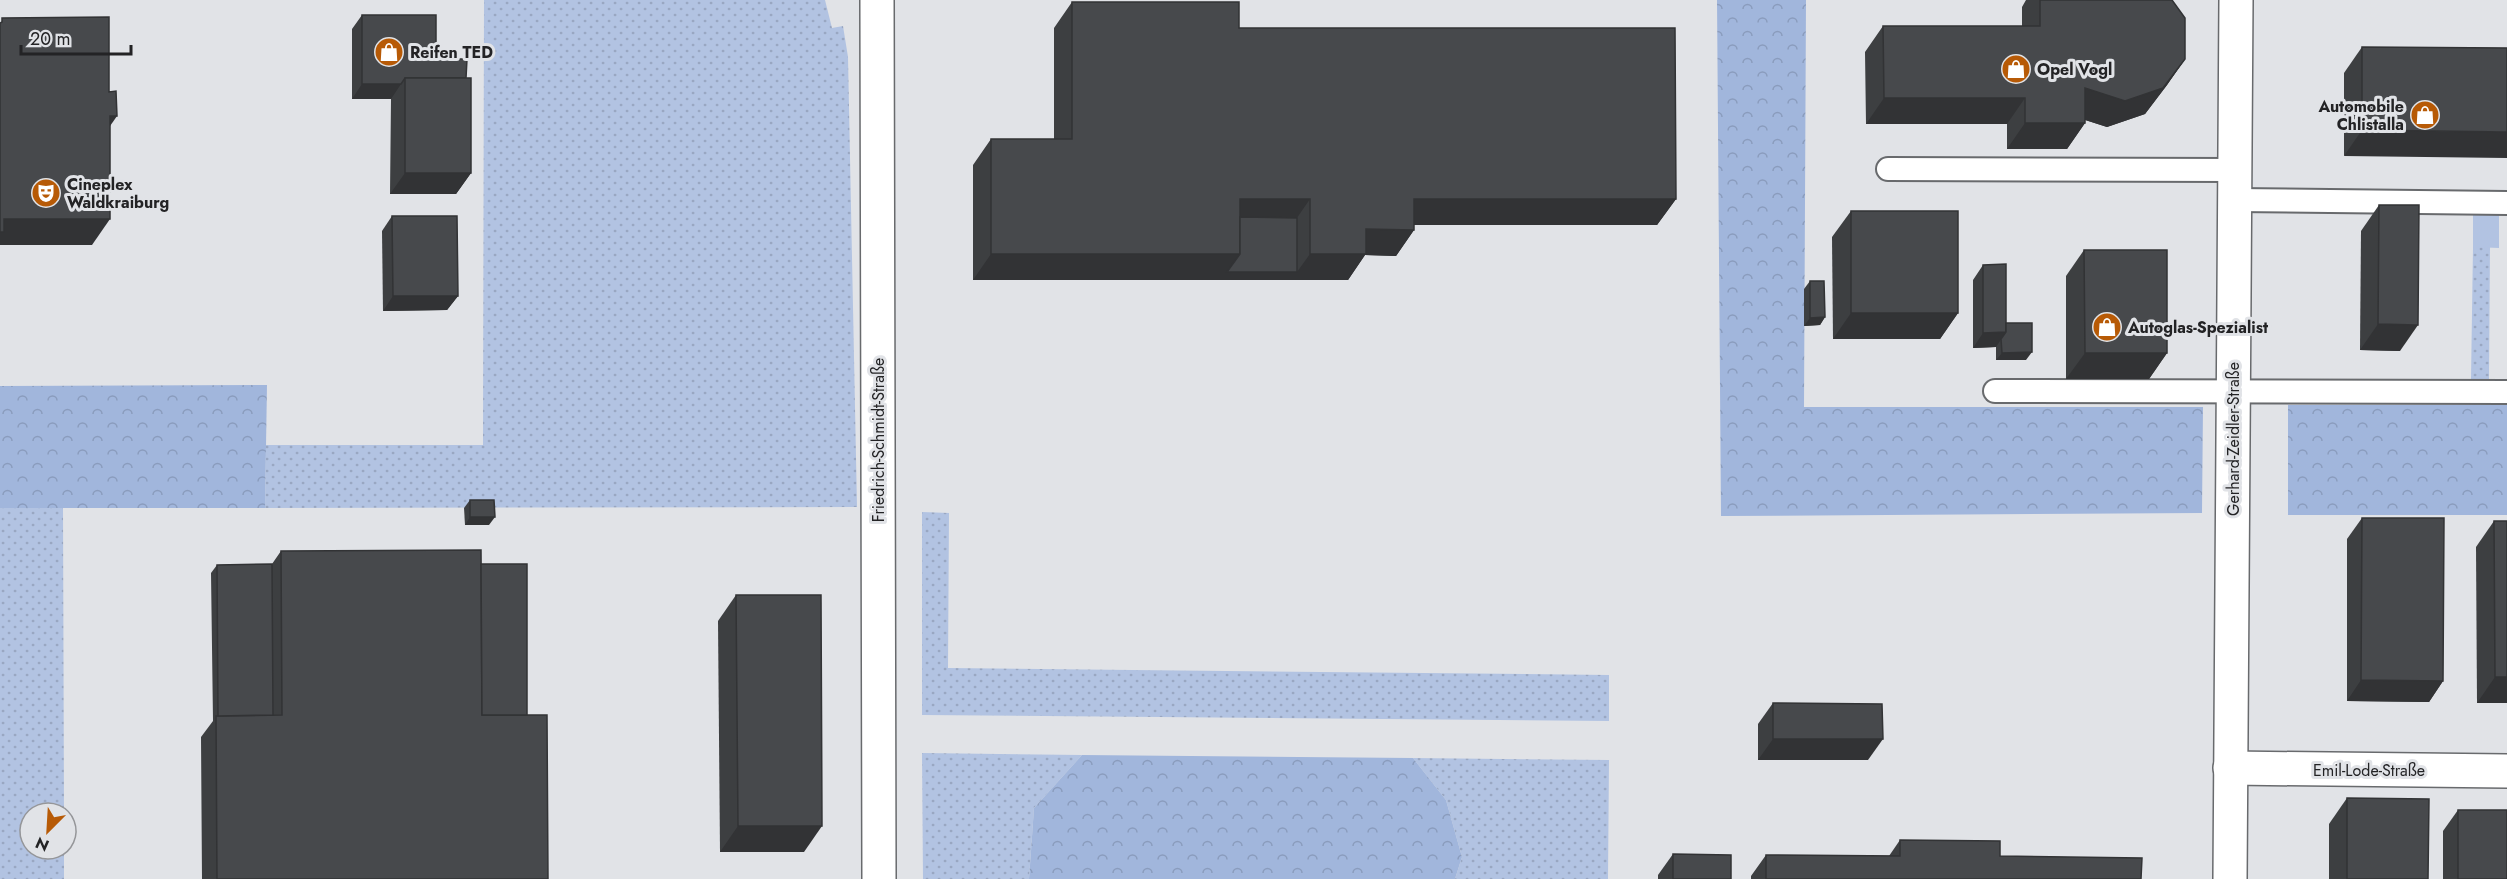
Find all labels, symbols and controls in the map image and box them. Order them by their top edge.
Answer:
scale bar [21,18,130,56]
text: 20 m [30,26,70,52]
shop icon: Reifen TED [373,36,405,68]
place label: Reifen TED [410,41,493,64]
shop icon: Opel Vogl [2000,53,2032,85]
place label: Opel Vogl [2037,58,2112,81]
place label: Automobile Chlistalla [2317,95,2404,136]
shop icon: Automobile Chlistalla [2409,99,2441,131]
place label: Cineplex Waldkraiburg [67,173,169,214]
theatre icon: Cineplex Waldkraiburg [30,177,62,209]
shop icon: Autoglas-Spezialist [2091,311,2123,343]
place label: Autoglas-Spezialist [2127,316,2269,339]
street label: Friedrich-Schmidt-Straße [867,358,890,522]
street label: Gerhard-Zeidler-Straße [2222,362,2245,516]
street label: Emil-Lode-Straße [2313,759,2425,782]
north arrow [18,801,78,861]
text: N [32,831,53,857]

